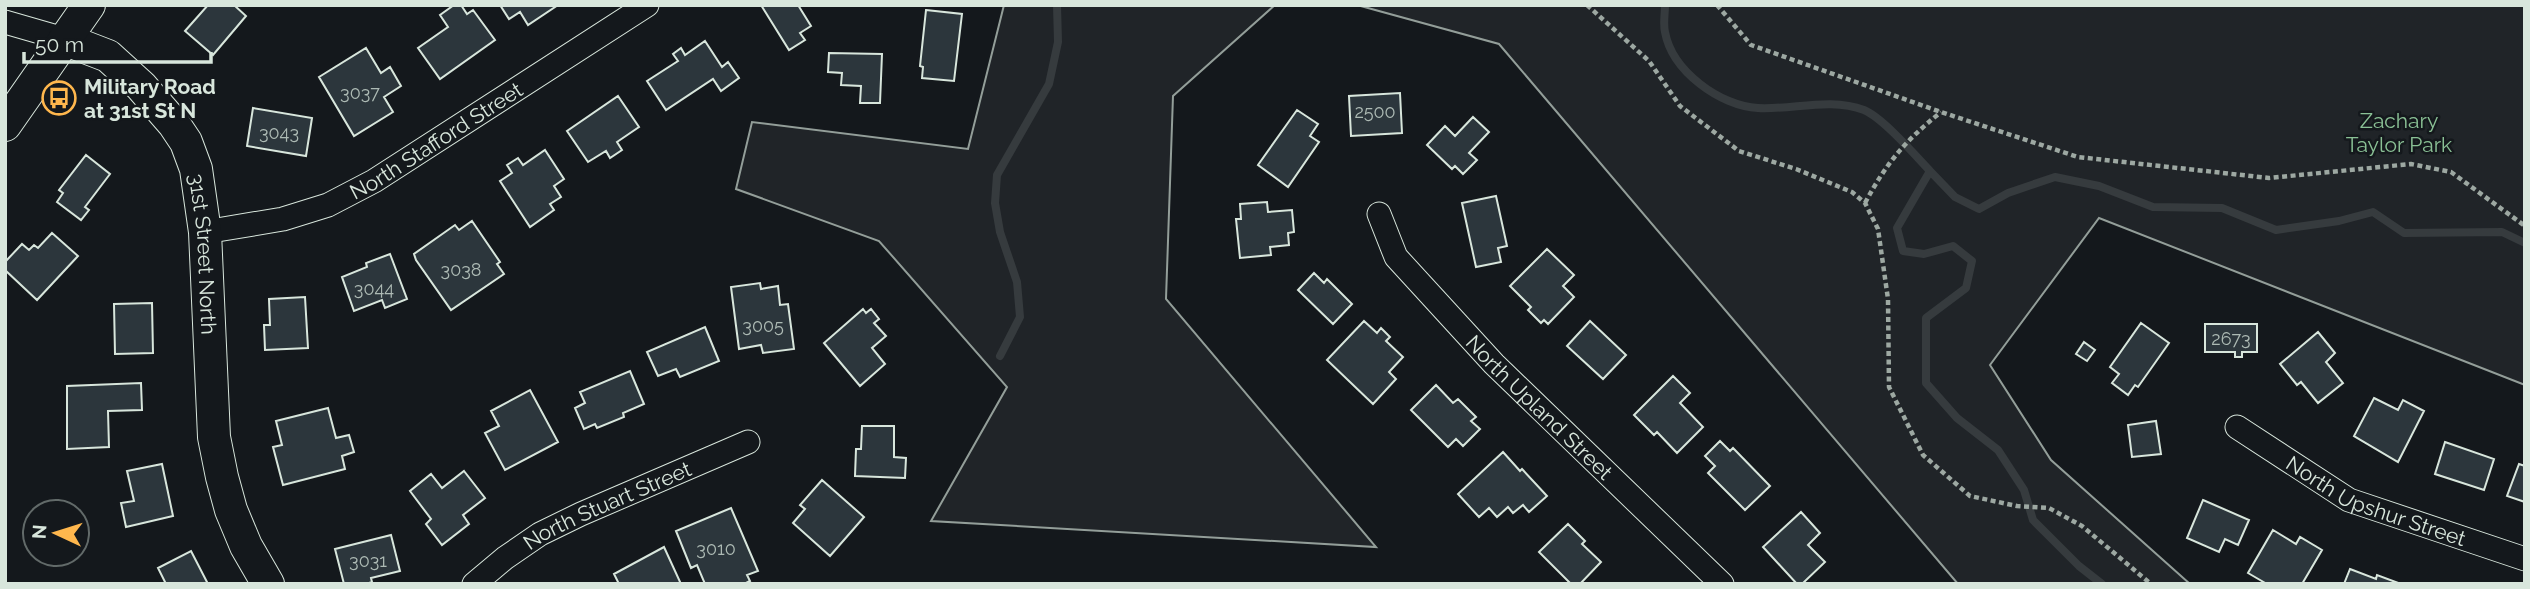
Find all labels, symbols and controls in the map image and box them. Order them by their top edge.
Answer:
scale bar [24,21,212,65]
text: 50 m [35,32,84,57]
place label: Military Road at 31st St N [84,74,216,123]
street label: North Stafford Street [345,76,527,204]
bus stop icon: Military Road at 31st St N [40,79,78,117]
house number: 3037 [340,82,380,103]
house number: 2500 [1354,101,1396,122]
park label: Zachary Taylor Park [2346,108,2452,157]
house number: 3043 [259,122,299,143]
street label: 31st Street North [184,172,222,335]
house number: 3038 [441,259,481,280]
house number: 3044 [354,278,394,299]
house number: 3005 [742,315,784,336]
house number: 2673 [2211,328,2251,349]
street label: North Upland Street [1461,330,1618,484]
street label: North Upshur Street [2282,450,2469,551]
street label: North Stuart Street [518,456,695,554]
north arrow [21,498,91,568]
text: N [28,524,51,540]
house number: 3010 [696,538,736,559]
house number: 3031 [349,550,387,571]

